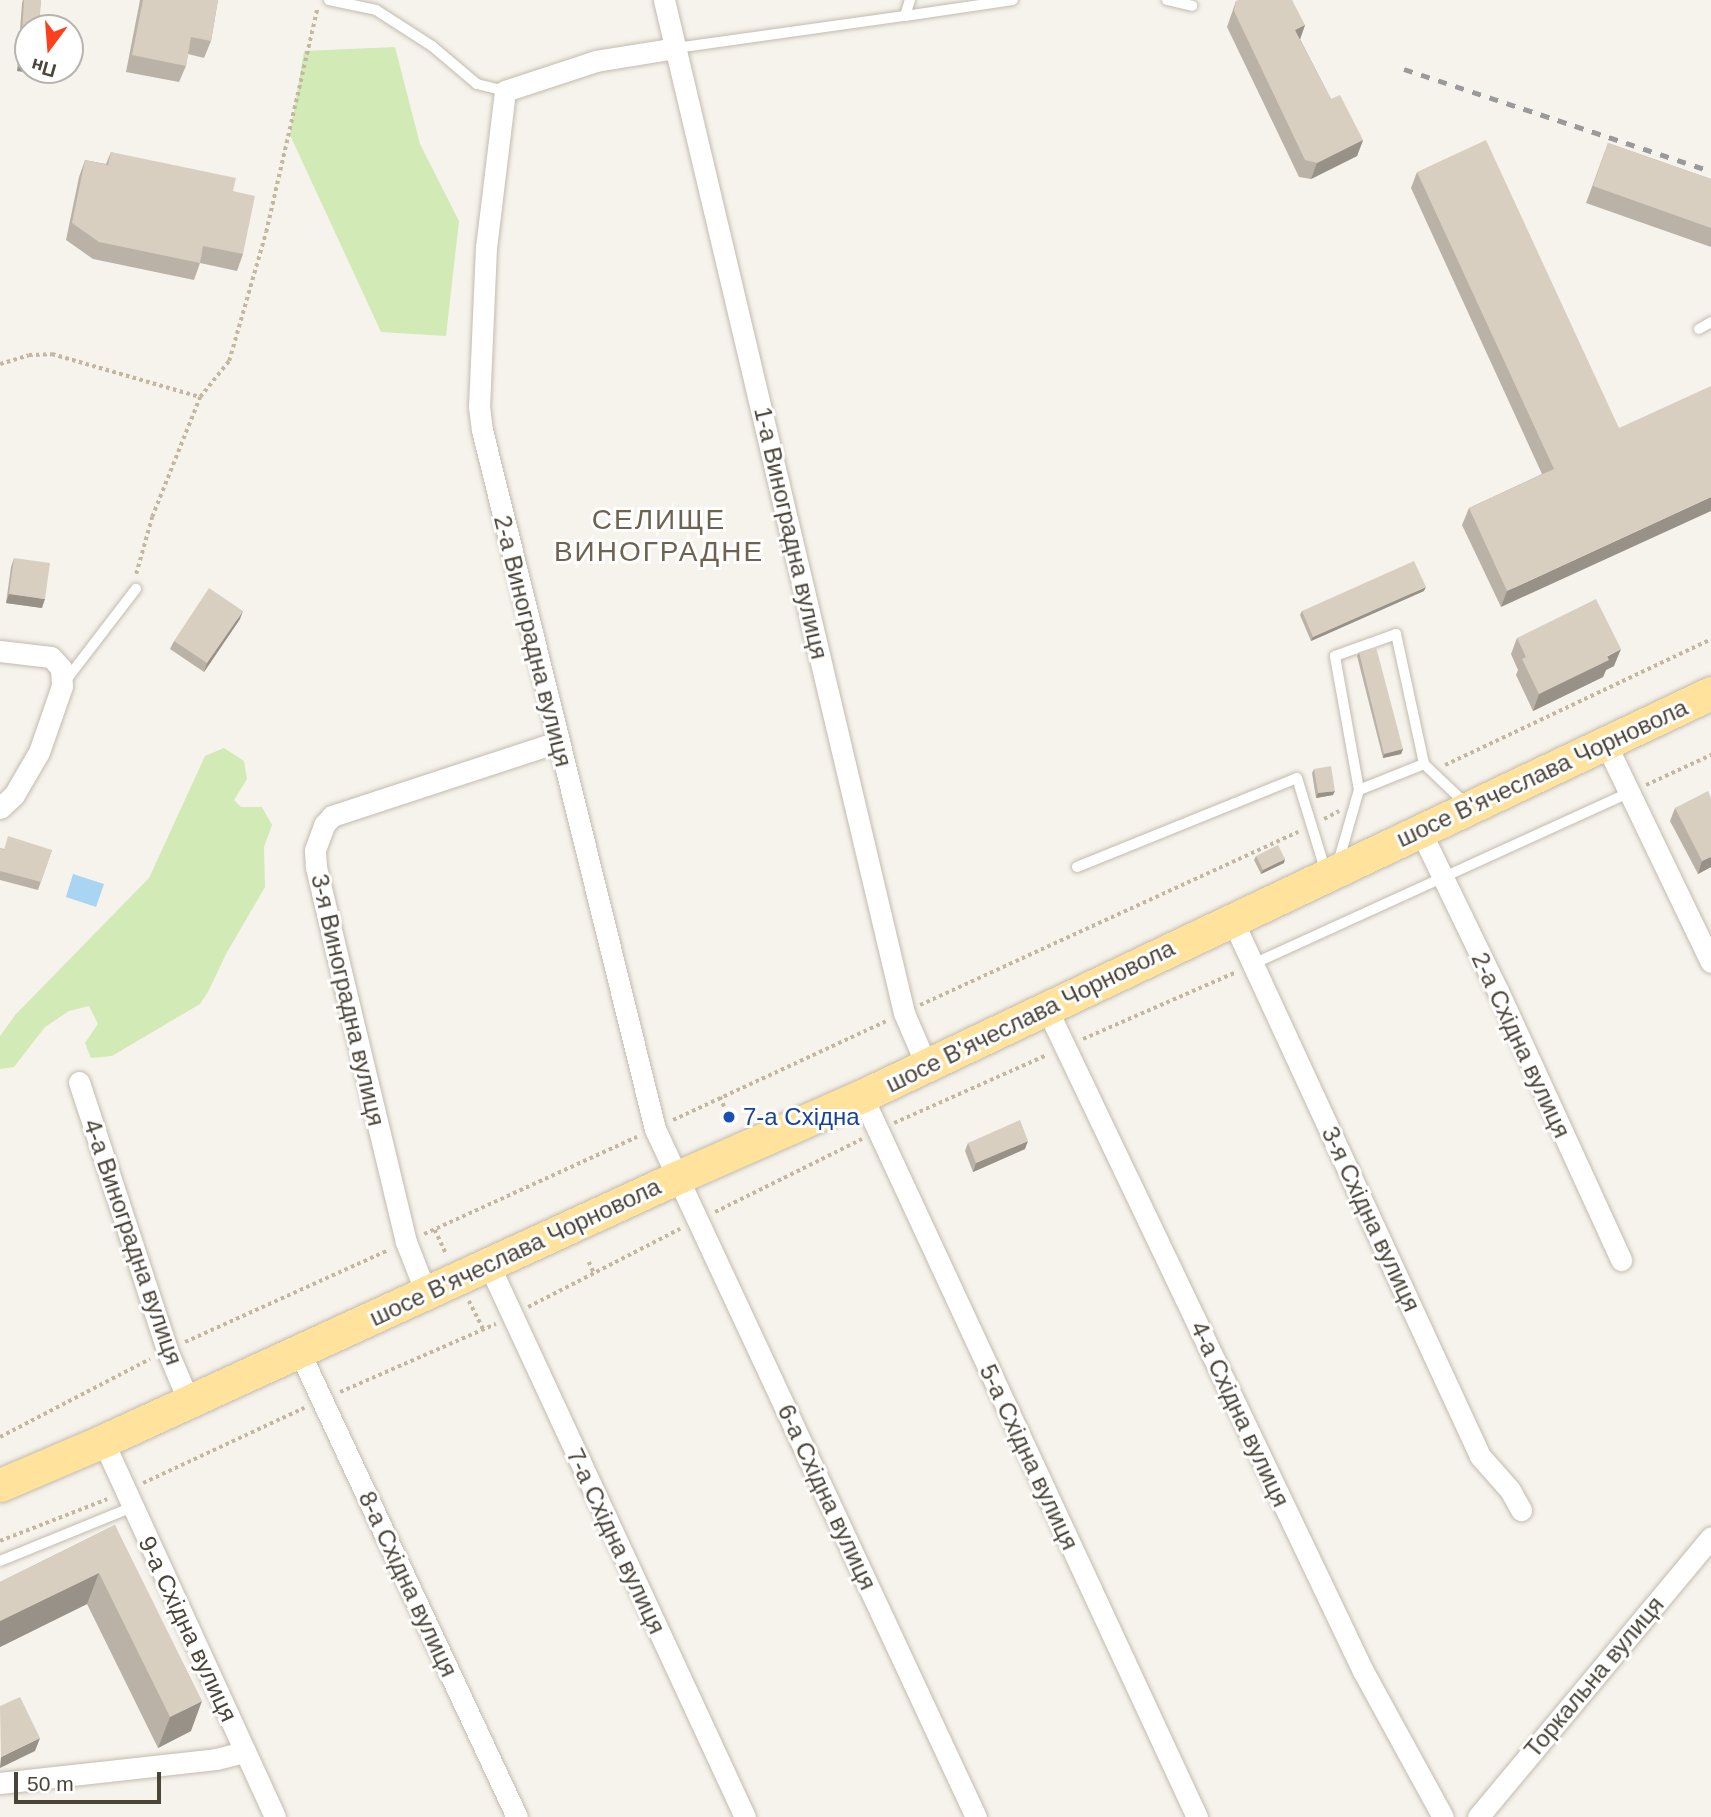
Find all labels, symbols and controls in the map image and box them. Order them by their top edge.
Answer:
north arrow [14,14,84,84]
text: Пн [29,54,59,81]
street label: 1-а Виноградна вулиця [748,404,834,662]
district label: СЕЛИЩЕ ВИНОГРАДНЕ [555,503,763,569]
street label: 2-а Виноградна вулиця [488,512,578,770]
street label: шосе В'ячеслава Чорновола [1392,693,1692,853]
street label: 3-я Виноградна вулиця [305,871,391,1129]
street label: шосе В'ячеслава Чорновола [881,933,1179,1099]
street label: 2-а Східна вулиця [1465,948,1577,1142]
place label: 7-а Східна [743,1103,860,1131]
marker: 7-а Східна [721,1109,737,1125]
street label: 4-а Виноградна вулиця [77,1115,189,1369]
street label: 3-я Східна вулиця [1316,1122,1426,1316]
street label: шосе В'ячеслава Чорновола [365,1172,665,1332]
street label: 4-а Східна вулиця [1184,1317,1296,1511]
street label: 5-а Східна вулиця [973,1360,1085,1554]
street label: 6-а Східна вулиця [771,1400,883,1594]
street label: 7-а Східна вулиця [560,1444,672,1638]
street label: 8-а Східна вулиця [352,1487,464,1681]
street label: 9-а Східна вулиця [132,1532,244,1726]
street label: Торкальна вулиця [1518,1591,1670,1763]
scale bar [18,1758,164,1802]
text: 50 m [27,1772,74,1795]

